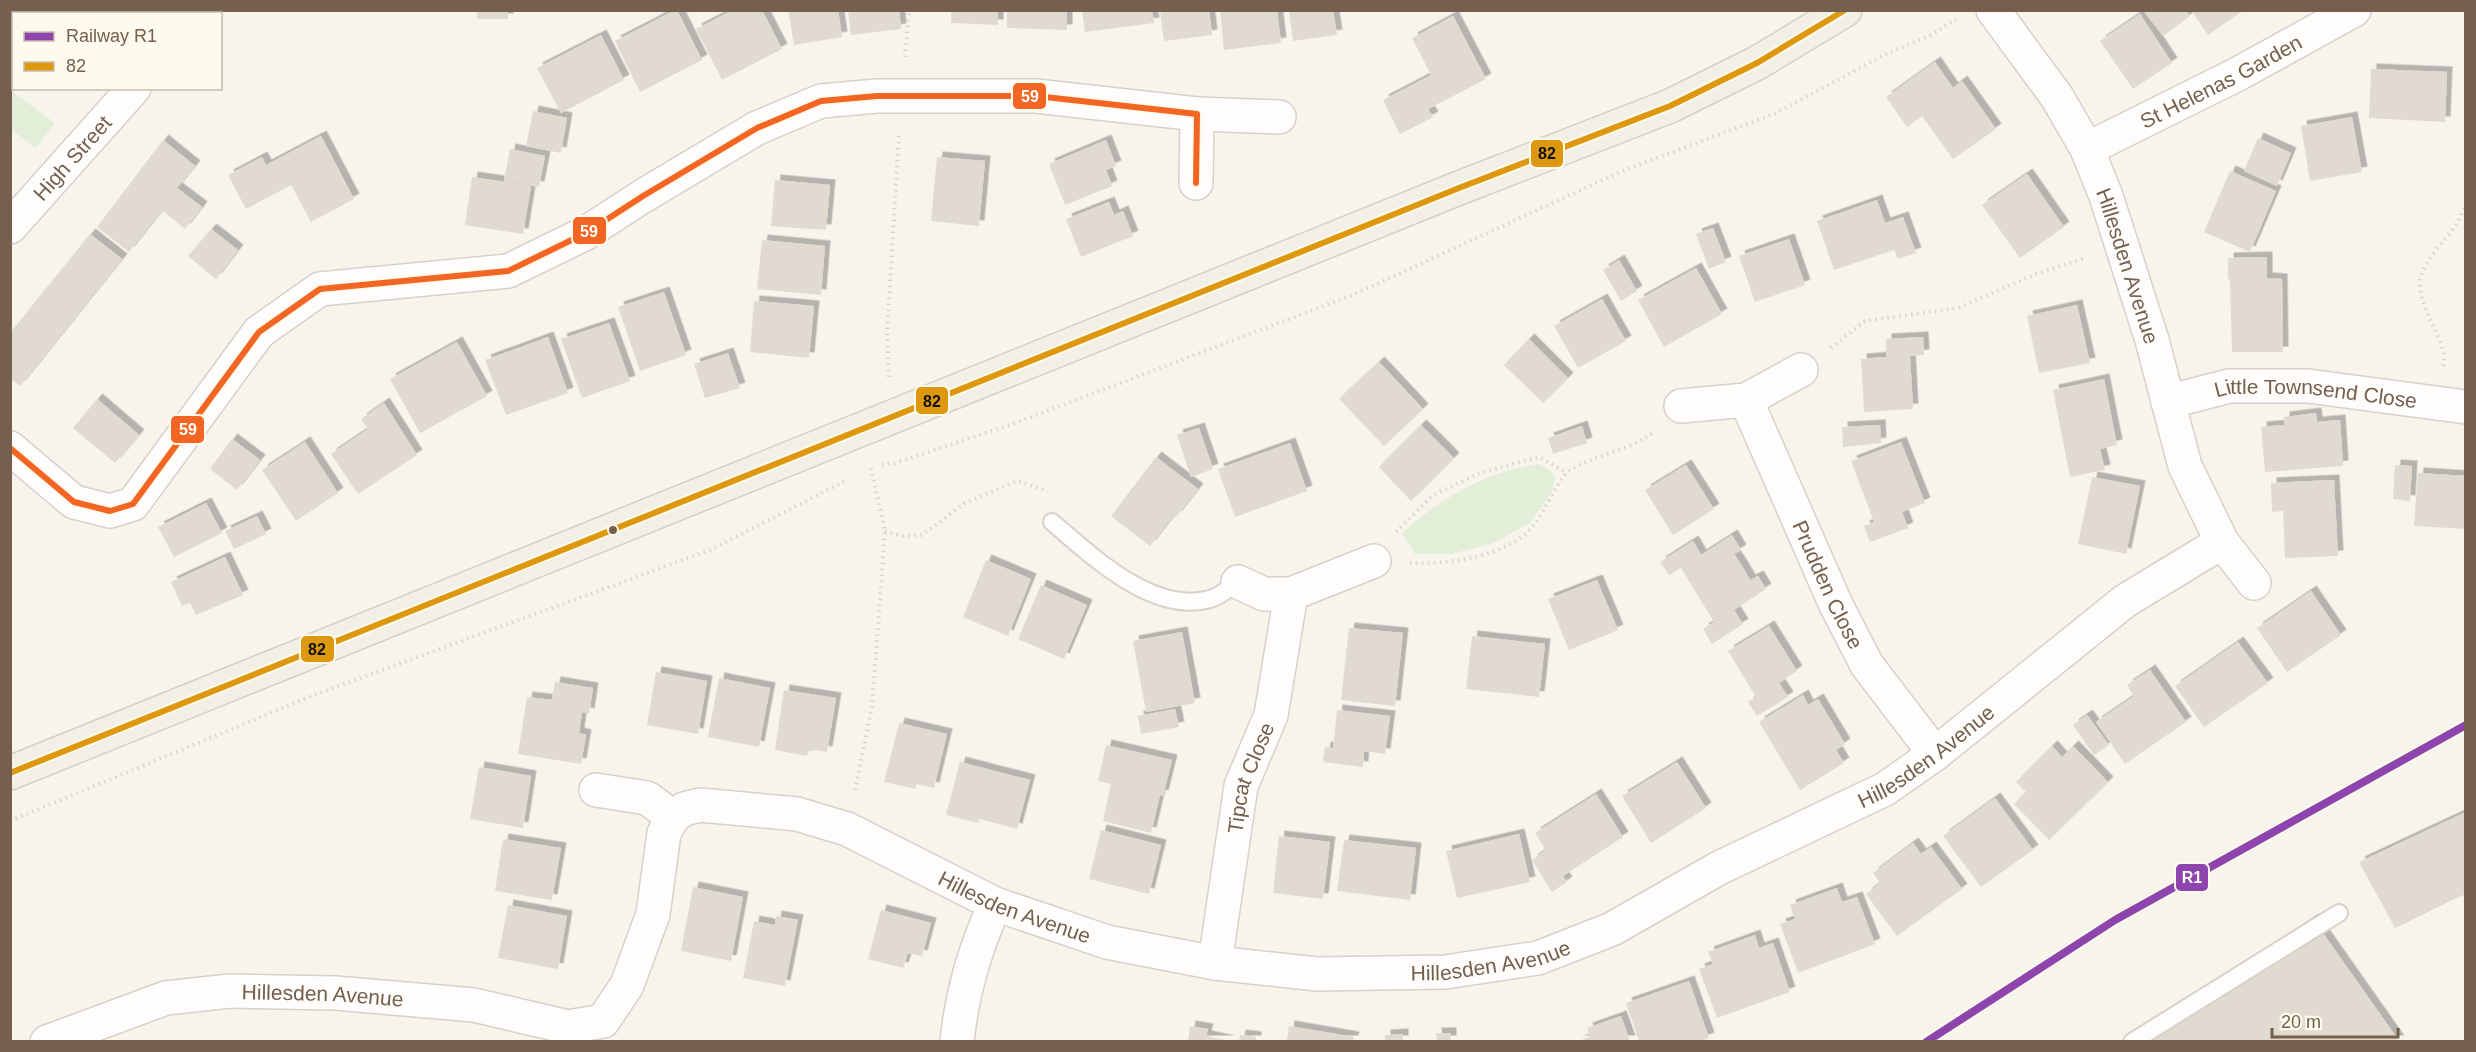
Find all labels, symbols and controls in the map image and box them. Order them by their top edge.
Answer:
legend [12,12,222,90]
text: Railway R1 [66,26,157,46]
street label: St Helenas Garden [2136,30,2305,132]
text: 82 [66,56,86,76]
line badge: 59 [1012,82,1047,110]
text: 59 [1021,88,1039,105]
street label: High Street [28,111,116,204]
line badge: 82 [1530,139,1564,168]
text: 82 [1538,145,1556,162]
street label: Hillesden Avenue [2092,185,2164,346]
line badge: 59 [572,216,607,245]
text: 59 [580,223,598,240]
street label: Little Townsend Close [2211,375,2419,412]
line badge: 82 [915,386,949,415]
text: 82 [923,393,941,410]
line badge: 59 [170,415,205,444]
text: 59 [179,421,197,438]
street label: Prudden Close [1789,517,1868,653]
unlabelled marker [607,524,619,536]
line badge: 82 [300,635,335,663]
text: 82 [308,641,326,658]
street label: Hillesden Avenue [1854,700,1998,812]
street label: Tipcat Close [1223,719,1278,835]
line badge: R1 [2175,863,2209,892]
street label: Hillesden Avenue [935,866,1094,947]
text: R1 [2182,869,2202,886]
street label: Hillesden Avenue [1410,935,1573,984]
street label: Hillesden Avenue [242,980,404,1010]
scale bar [2272,1001,2398,1039]
text: 20 m [2281,1012,2321,1032]

